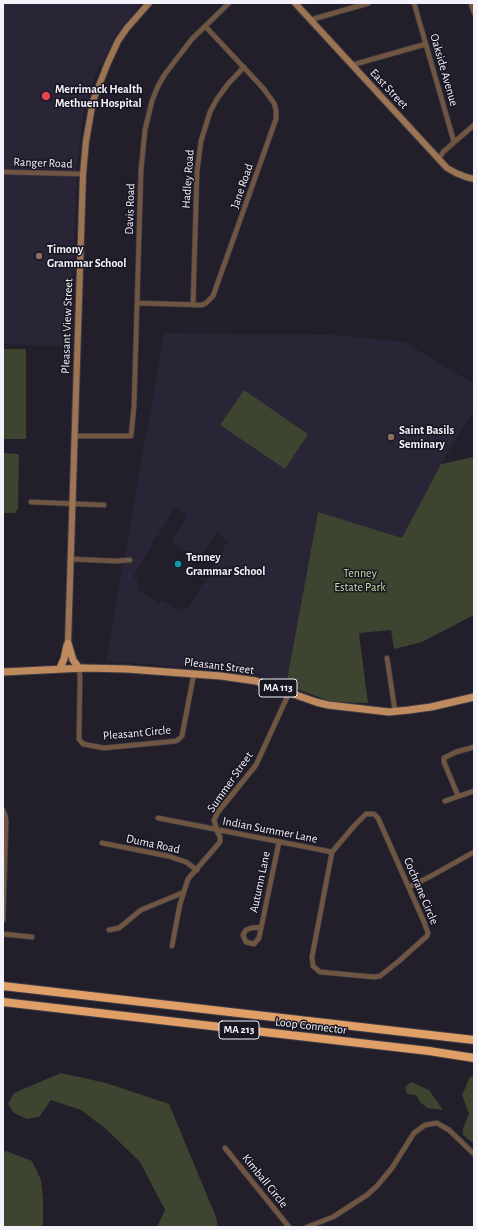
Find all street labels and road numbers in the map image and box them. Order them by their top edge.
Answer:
street label: Oakside Avenue [427,32,461,108]
street label: East Street [367,66,411,112]
street label: Hadley Road [179,149,197,209]
street label: Ranger Road [13,155,73,171]
street label: Jane Road [228,162,256,210]
street label: Davis Road [122,183,138,235]
street label: Pleasant View Street [58,278,76,374]
street label: Pleasant Street [183,655,255,677]
road number: MA 113 [259,679,297,697]
street label: Pleasant Circle [102,723,172,743]
street label: Summer Street [204,749,256,815]
street label: Indian Summer Lane [221,814,319,846]
street label: Duma Road [125,831,181,857]
street label: Autumn Lane [246,850,274,914]
street label: Cochrane Circle [400,855,442,927]
street label: Loop Connector [274,1014,348,1038]
road number: MA 213 [219,1021,259,1039]
street label: Kimball Circle [239,1151,291,1211]

